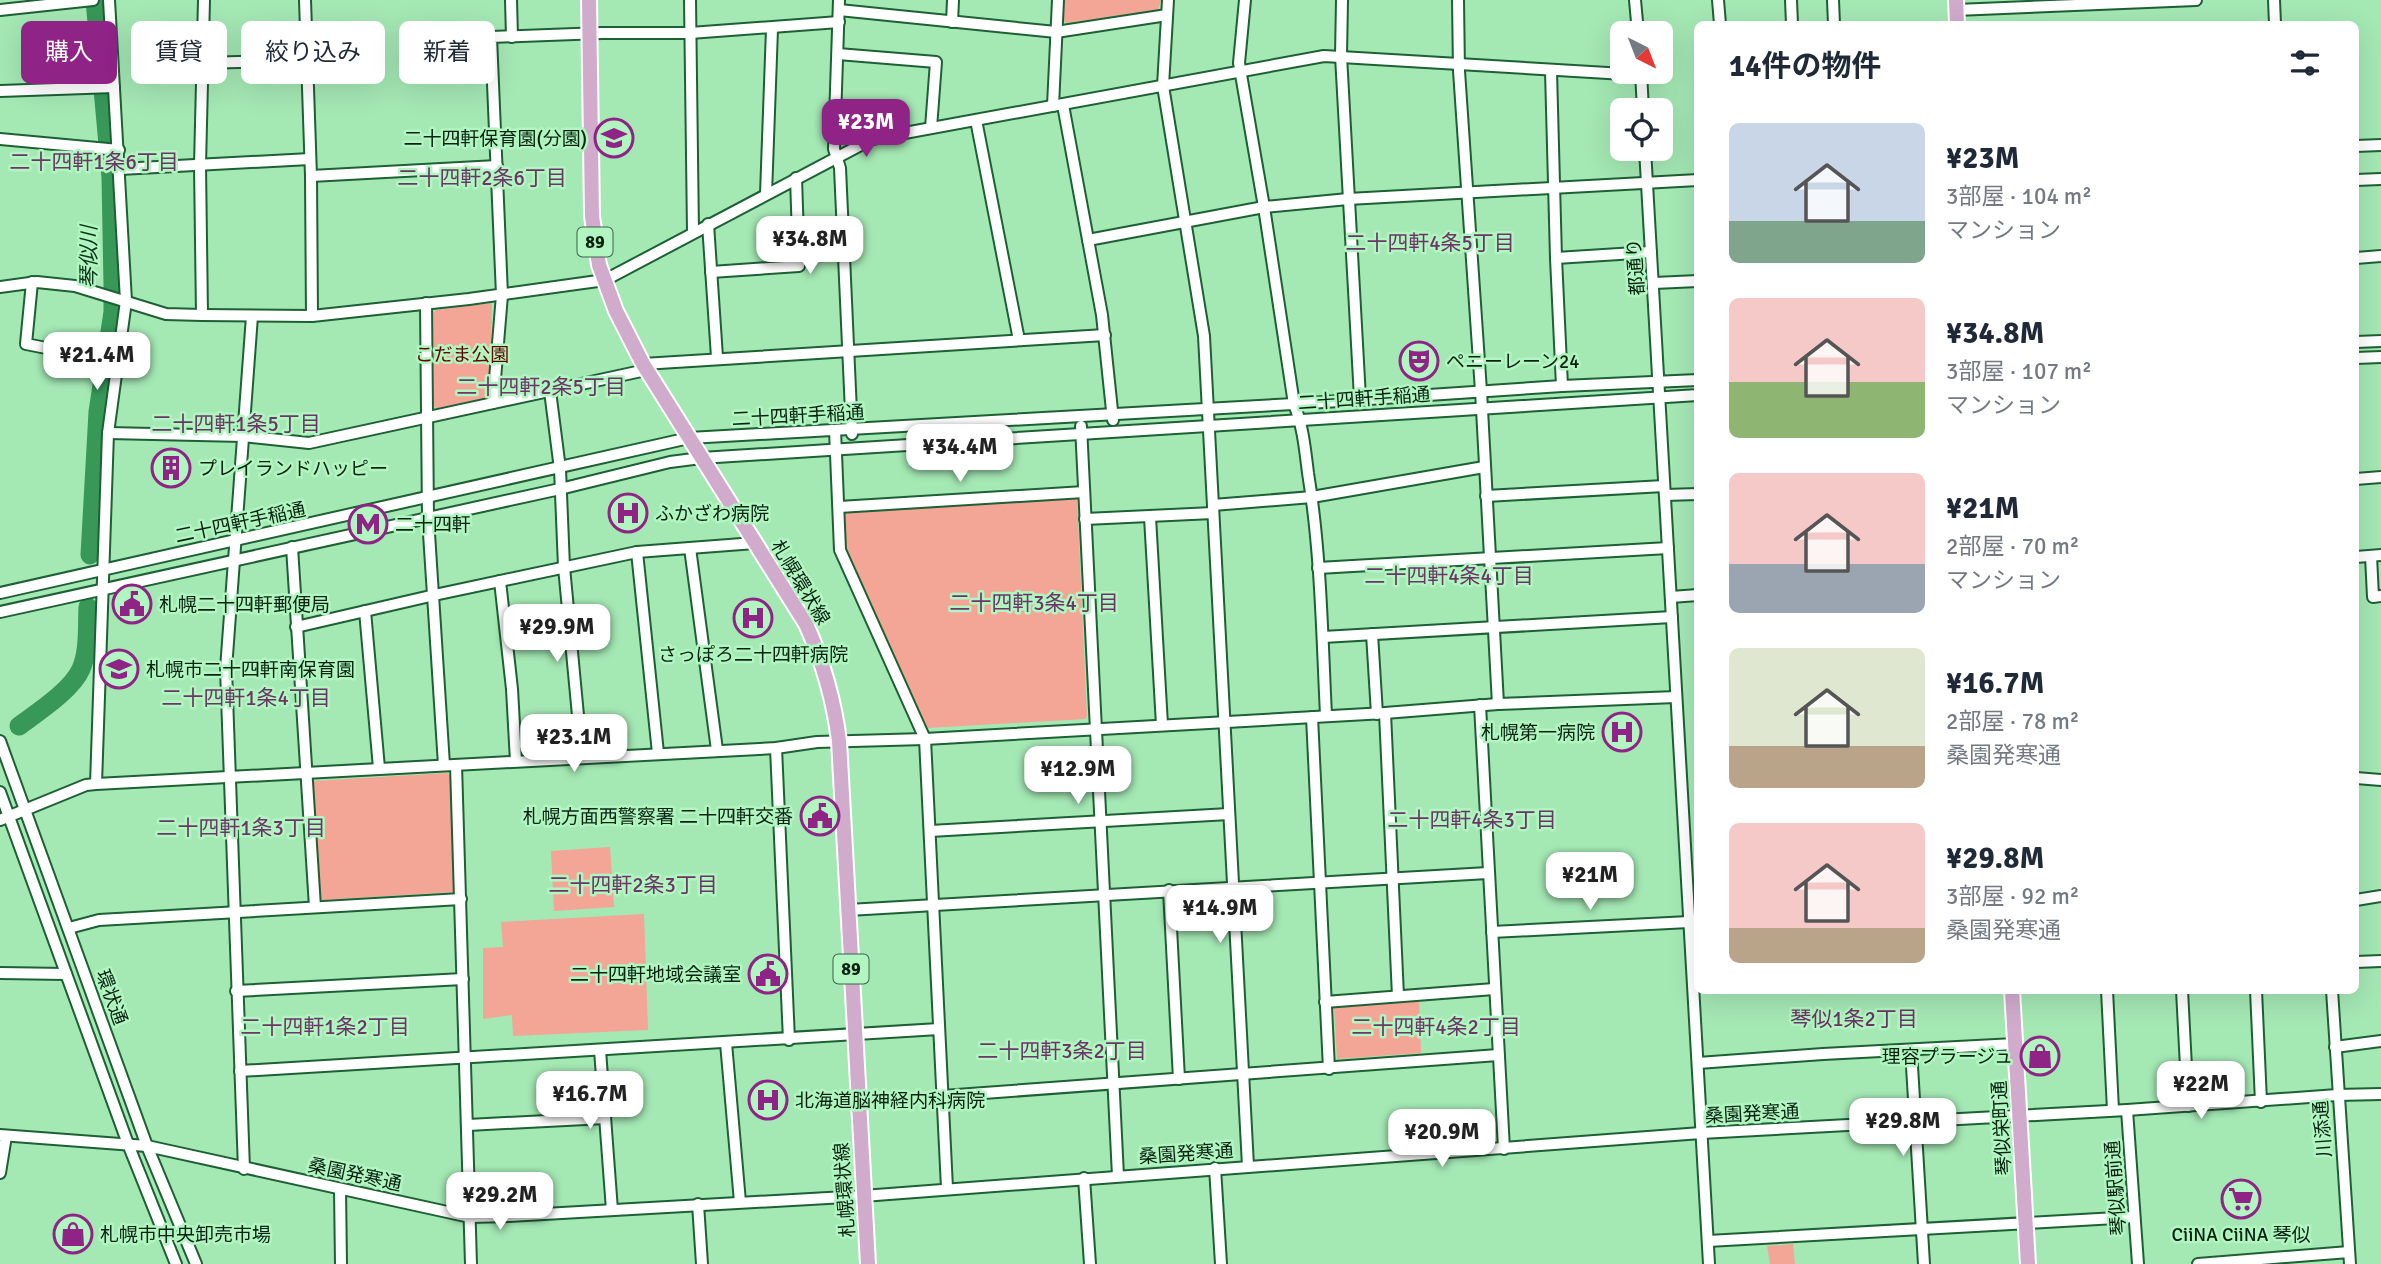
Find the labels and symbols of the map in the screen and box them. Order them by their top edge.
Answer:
north arrow [1610,21,1673,84]
pin: ¥23M [825,100,907,159]
school or university icon: 二十四軒保育園(分園) [593,117,635,159]
place label: 二十四軒保育園(分園) [403,127,587,151]
district label: 二十四軒1条6丁目 [9,149,179,175]
district label: 二十四軒2条6丁目 [397,165,567,191]
pin: ¥34.8M [753,216,867,276]
water label: 琴似川 [76,224,102,289]
road number: 89 [578,228,612,256]
district label: 二十四軒4条5丁目 [1345,230,1515,256]
street label: 都通り [1622,238,1650,296]
pin: ¥21.4M [40,332,154,392]
theatre icon: ペニーレーン24 [1398,340,1440,382]
park label: こだま公園 [415,343,509,367]
place label: ペニーレーン24 [1446,350,1580,374]
district label: 二十四軒2条5丁目 [456,374,626,400]
street label: 二十四軒手稲通 [1297,382,1431,416]
street label: 二十四軒手稲通 [731,401,865,431]
district label: 二十四軒1条5丁目 [151,411,321,437]
pin: ¥34.4M [903,424,1017,484]
building icon: プレイランドハッピー [150,447,192,489]
place label: プレイランドハッピー [198,457,388,481]
hospital icon: ふかざわ病院 [607,492,649,534]
street label: 二十四軒手稲通 [173,497,308,549]
place label: ふかざわ病院 [655,502,769,526]
metro station icon: 二十四軒 [347,503,389,545]
place label: 二十四軒 [395,513,471,537]
street label: 札幌環状線 [765,536,835,629]
district label: 二十四軒4条4丁目 [1364,563,1534,589]
public building icon: 札幌二十四軒郵便局 [111,583,153,625]
district label: 二十四軒3条4丁目 [949,590,1119,616]
place label: 札幌二十四軒郵便局 [159,593,330,617]
hospital icon: さっぽろ二十四軒病院 [732,597,774,639]
pin: ¥29.9M [500,604,614,664]
place label: さっぽろ二十四軒病院 [658,643,848,667]
school or university icon: 札幌市二十四軒南保育園 [98,648,140,690]
place label: 札幌市二十四軒南保育園 [146,658,355,682]
district label: 二十四軒1条4丁目 [161,685,331,711]
hospital icon: 札幌第一病院 [1601,711,1643,753]
pin: ¥23.1M [517,714,631,774]
place label: 札幌第一病院 [1481,721,1595,745]
pin: ¥12.9M [1021,746,1135,806]
public building icon: 札幌方面西警察署 二十四軒交番 [799,795,841,837]
place label: 札幌方面西警察署 二十四軒交番 [523,805,793,829]
district label: 二十四軒4条3丁目 [1387,807,1557,833]
district label: 二十四軒1条3丁目 [156,815,326,841]
pin: ¥21M [1549,852,1631,912]
district label: 二十四軒2条3丁目 [548,872,718,898]
pin: ¥14.9M [1163,886,1277,945]
public building icon: 二十四軒地域会議室 [747,953,789,995]
road number: 89 [834,954,868,984]
place label: 二十四軒地域会議室 [570,963,741,987]
street label: 環状通 [90,966,132,1028]
district label: 琴似1条2丁目 [1790,1006,1918,1032]
district label: 二十四軒1条2丁目 [240,1014,410,1040]
district label: 二十四軒4条2丁目 [1351,1014,1521,1040]
shop icon: 理容プラージュ [2019,1035,2061,1077]
district label: 二十四軒3条2丁目 [977,1038,1147,1064]
place label: 理容プラージュ [1882,1045,2013,1069]
pin: ¥22M [2160,1062,2242,1121]
pin: ¥16.7M [533,1072,647,1131]
hospital icon: 北海道脳神経内科病院 [747,1079,789,1121]
street label: 琴似栄町通 [1988,1080,2016,1176]
place label: 北海道脳神経内科病院 [795,1089,985,1113]
pin: ¥29.8M [1846,1098,1960,1158]
street label: 桑園発寒通 [1704,1100,1800,1128]
street label: 川添通 [2309,1100,2337,1158]
pin: ¥20.9M [1385,1110,1499,1169]
street label: 桑園発寒通 [1138,1139,1234,1169]
street label: 琴似駅前通 [2101,1140,2131,1236]
street label: 札幌環状線 [830,1142,860,1238]
street label: 桑園発寒通 [306,1153,404,1197]
pin: ¥29.2M [443,1172,557,1232]
supermarket icon: CiiNA CiiNA 琴似 [2220,1178,2262,1220]
shop icon: 札幌市中央卸売市場 [52,1213,94,1255]
place label: 札幌市中央卸売市場 [100,1223,271,1247]
place label: CiiNA CiiNA 琴似 [2172,1223,2310,1247]

